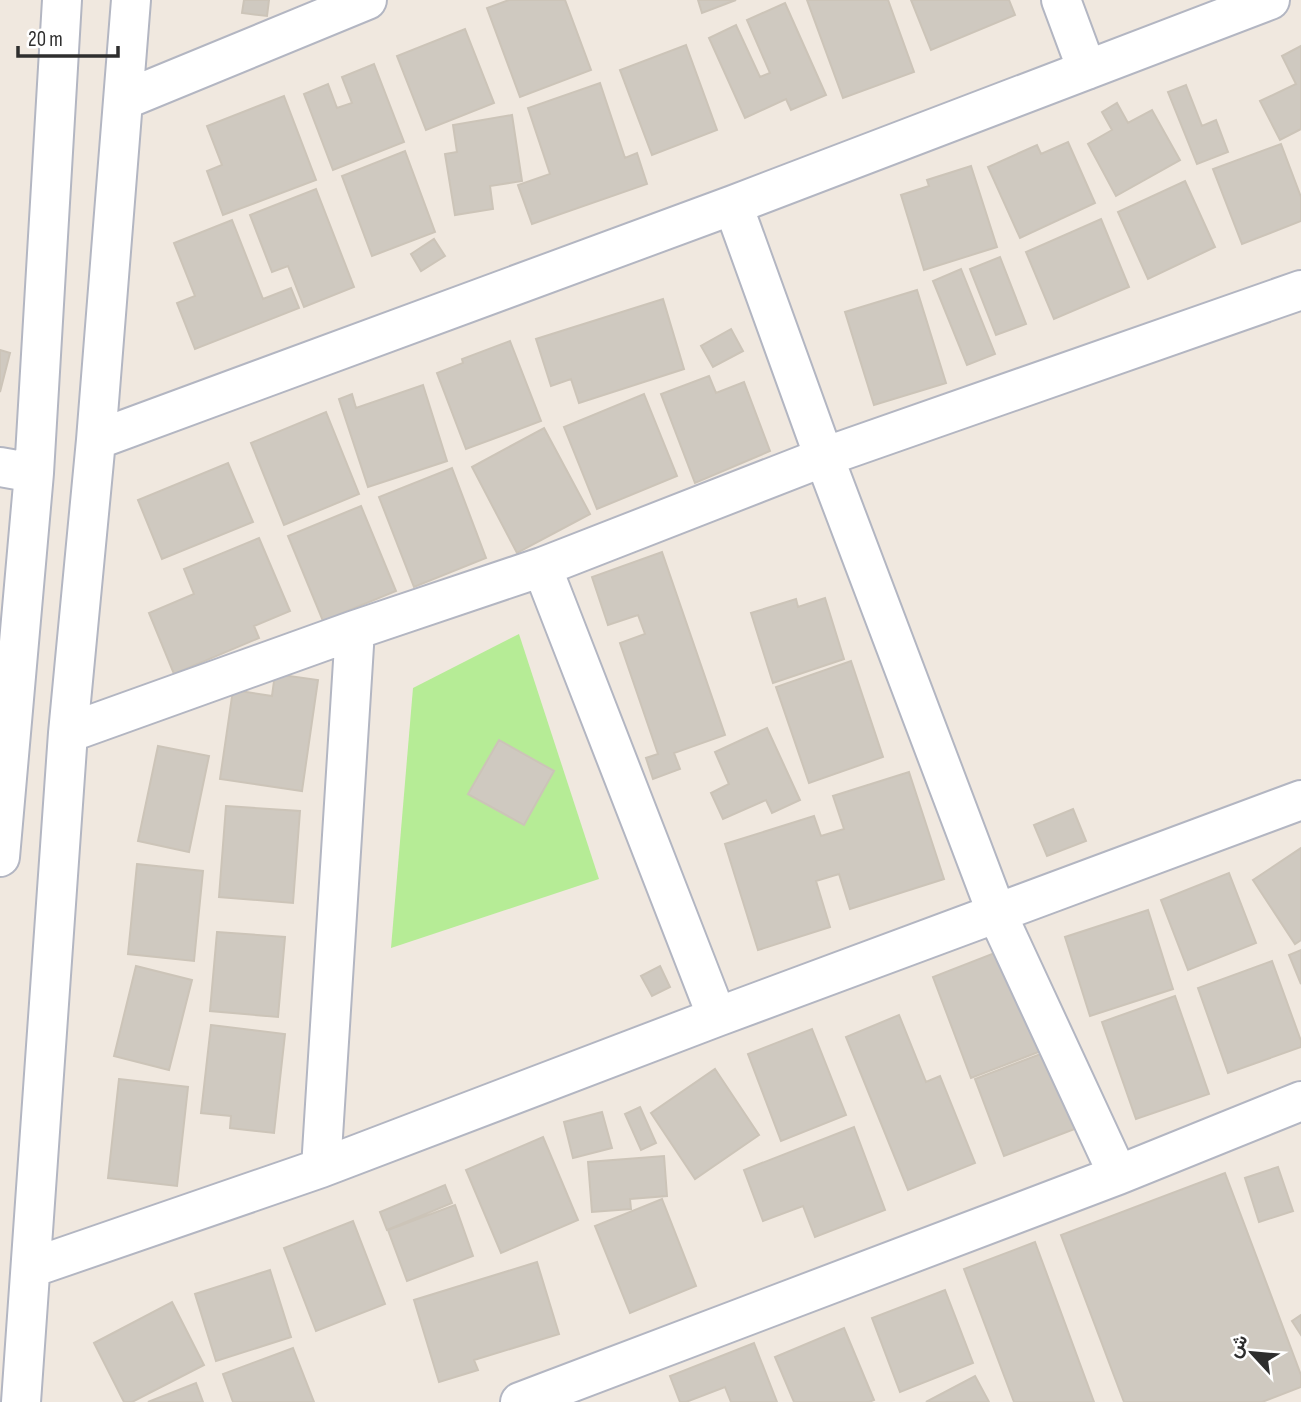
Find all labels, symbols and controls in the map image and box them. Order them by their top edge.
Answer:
scale bar [18,14,117,58]
text: 20 m [28,27,63,52]
north arrow [1217,1318,1287,1388]
text: ش [1223,1331,1253,1362]

